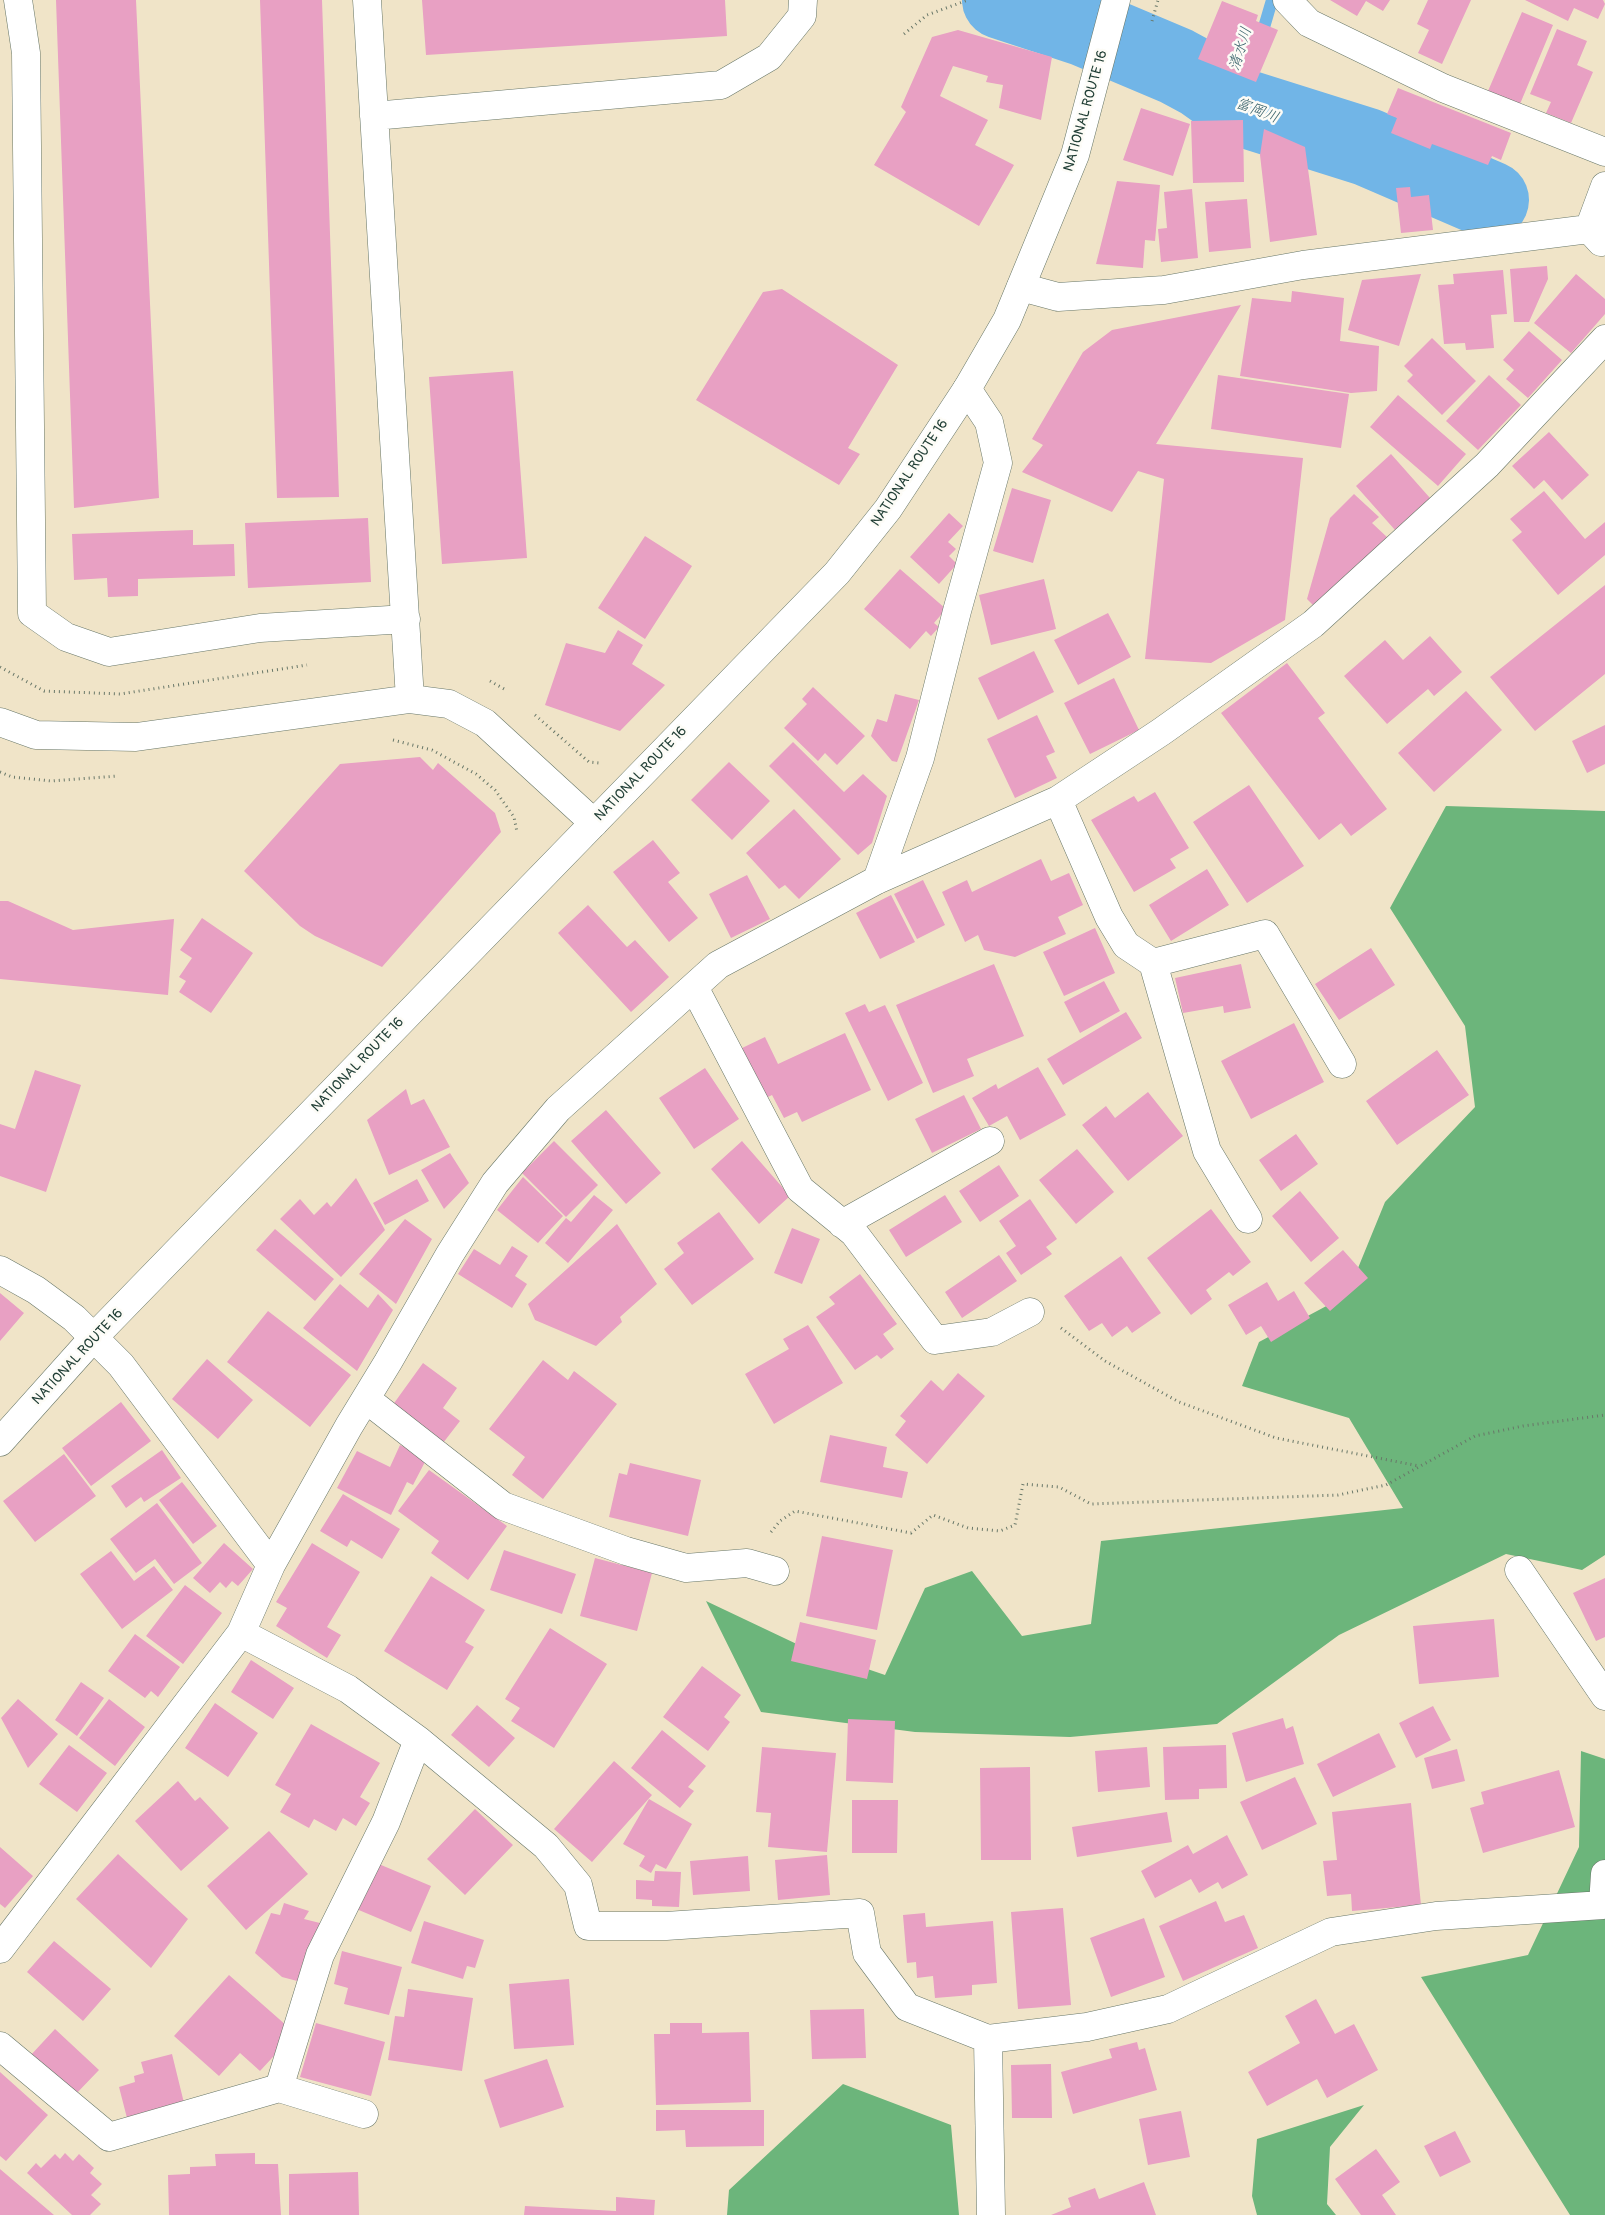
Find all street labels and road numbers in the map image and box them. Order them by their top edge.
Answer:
street label: NATIONAL ROUTE 16 [1061,48,1111,174]
street label: NATIONAL ROUTE 16 [868,416,952,530]
street label: NATIONAL ROUTE 16 [591,723,691,825]
street label: NATIONAL ROUTE 16 [308,1014,408,1116]
street label: NATIONAL ROUTE 16 [29,1305,127,1409]

